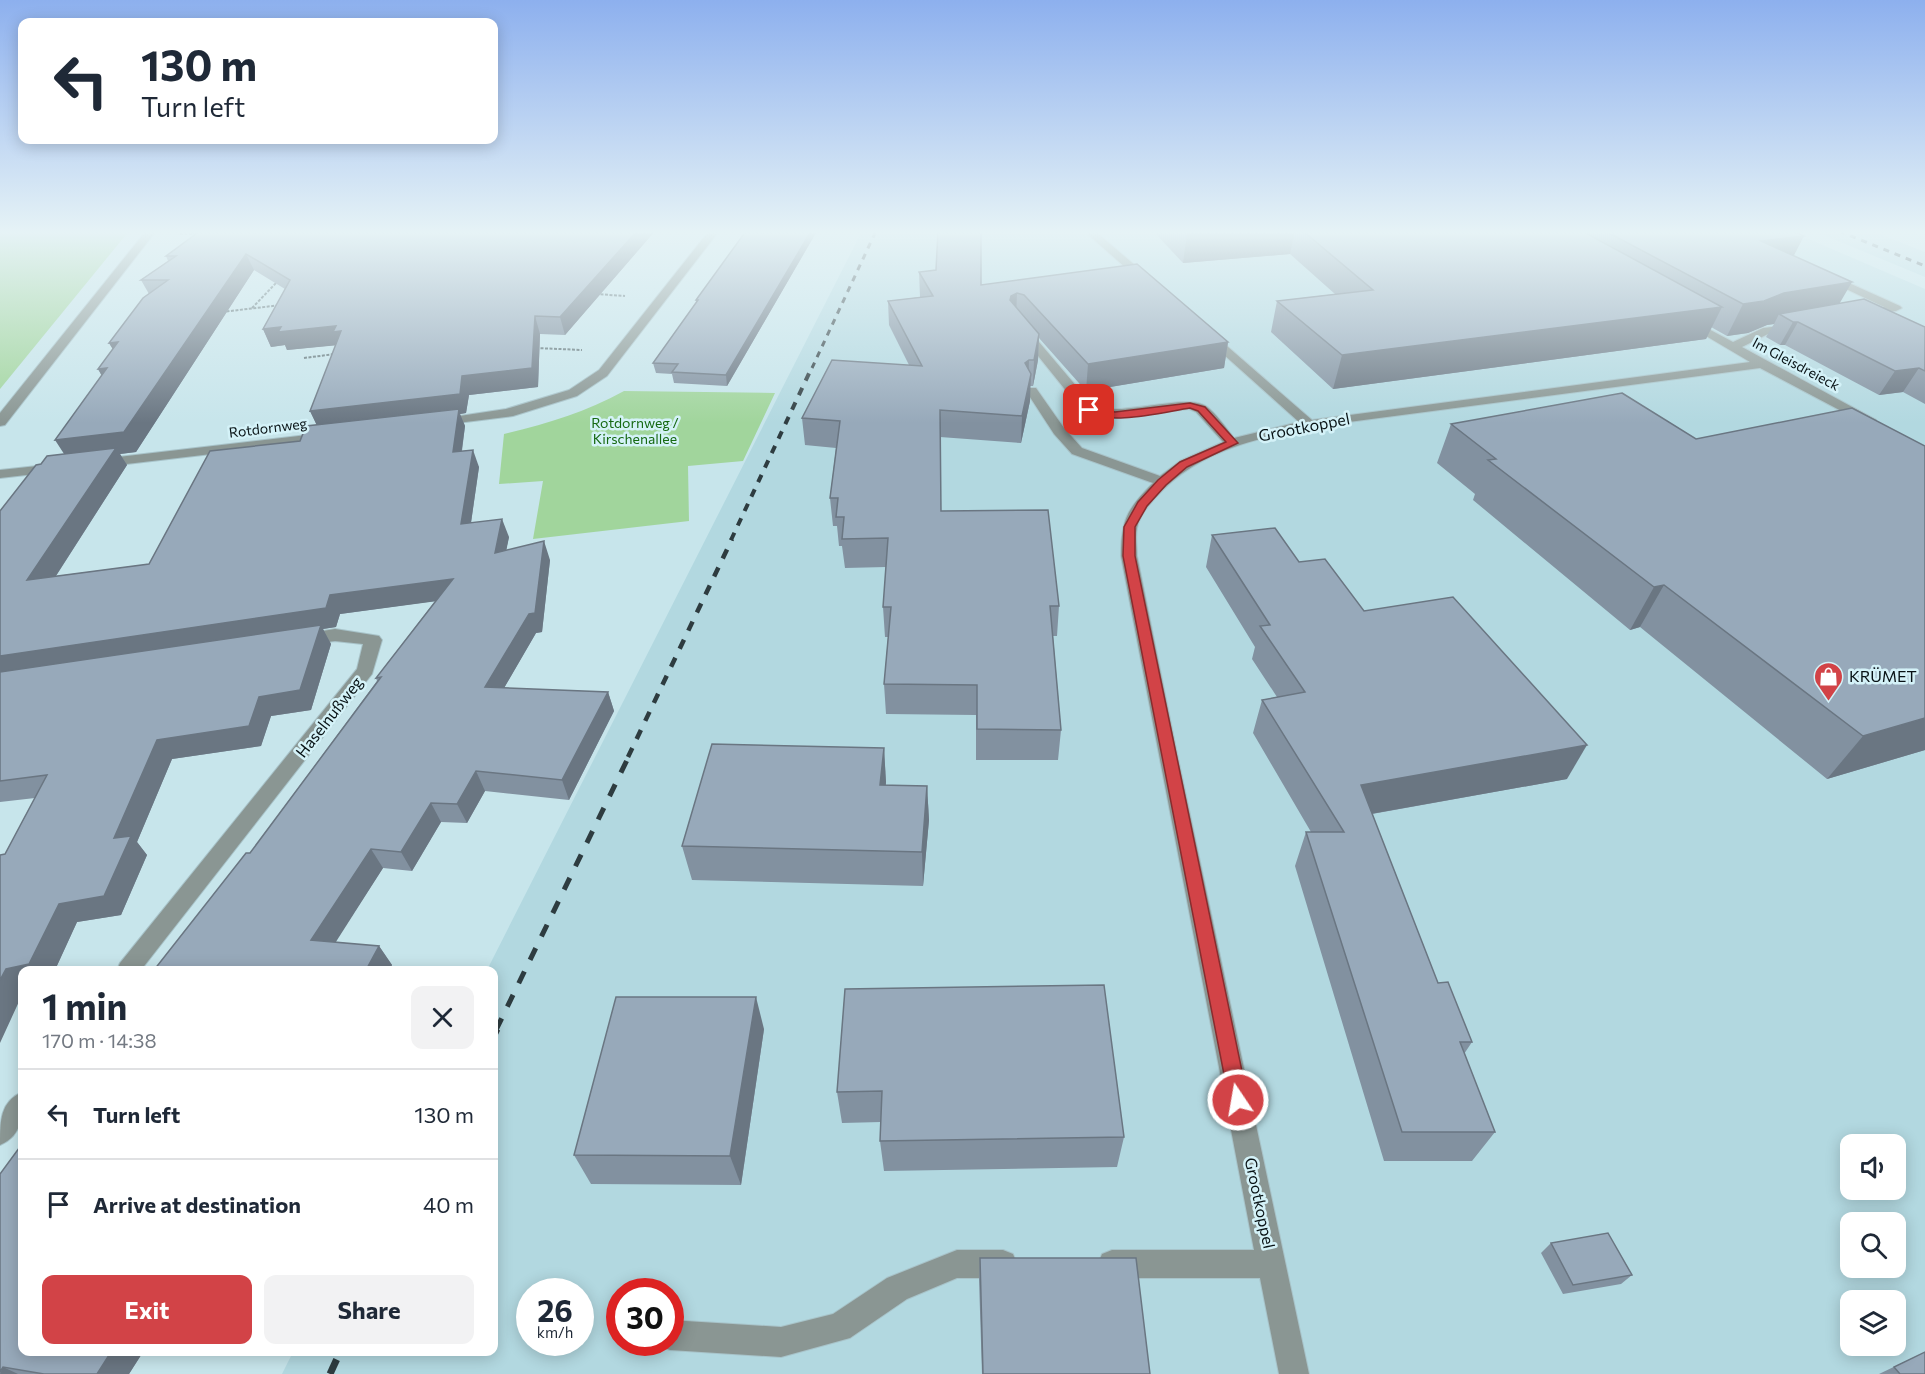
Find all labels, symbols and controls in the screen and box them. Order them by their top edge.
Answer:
text: 130 m [141,38,257,90]
icon: left [42,42,120,120]
text: Turn left [141,90,245,123]
street label: Im Gleisdreieck [1750,333,1843,394]
pin [1063,384,1114,435]
icon: arrive [1072,393,1105,426]
street label: Grootkoppel [1257,408,1351,445]
street label: Rotdornweg [228,414,308,441]
park label: Rotdornweg / Kirschenallee [591,414,679,447]
shop icon: KRÜMET [1812,660,1844,702]
place label: KRÜMET [1849,666,1917,685]
street label: Haselnußweg [291,672,366,761]
text: 1 min [42,983,127,1027]
button: close [411,986,474,1049]
text: 170 m · 14:38 [42,1028,157,1052]
position arrow [1206,1068,1270,1132]
icon: left [42,1098,75,1131]
text: Turn left [93,1101,180,1128]
text: 130 m [414,1101,474,1128]
map controls [1840,1134,1906,1356]
button: sound [1840,1134,1906,1200]
street label: Grootkoppel [1242,1156,1279,1250]
icon: arrive [42,1188,75,1221]
text: Arrive at destination [93,1191,301,1218]
text: 40 m [423,1191,474,1218]
button: search [1840,1212,1906,1278]
button: Exit [42,1275,252,1344]
button: Share [264,1275,474,1344]
speed limit sign: 30 [606,1278,684,1356]
button: layers [1840,1290,1906,1356]
text: 26 [537,1291,573,1328]
text: km/h [537,1323,573,1341]

